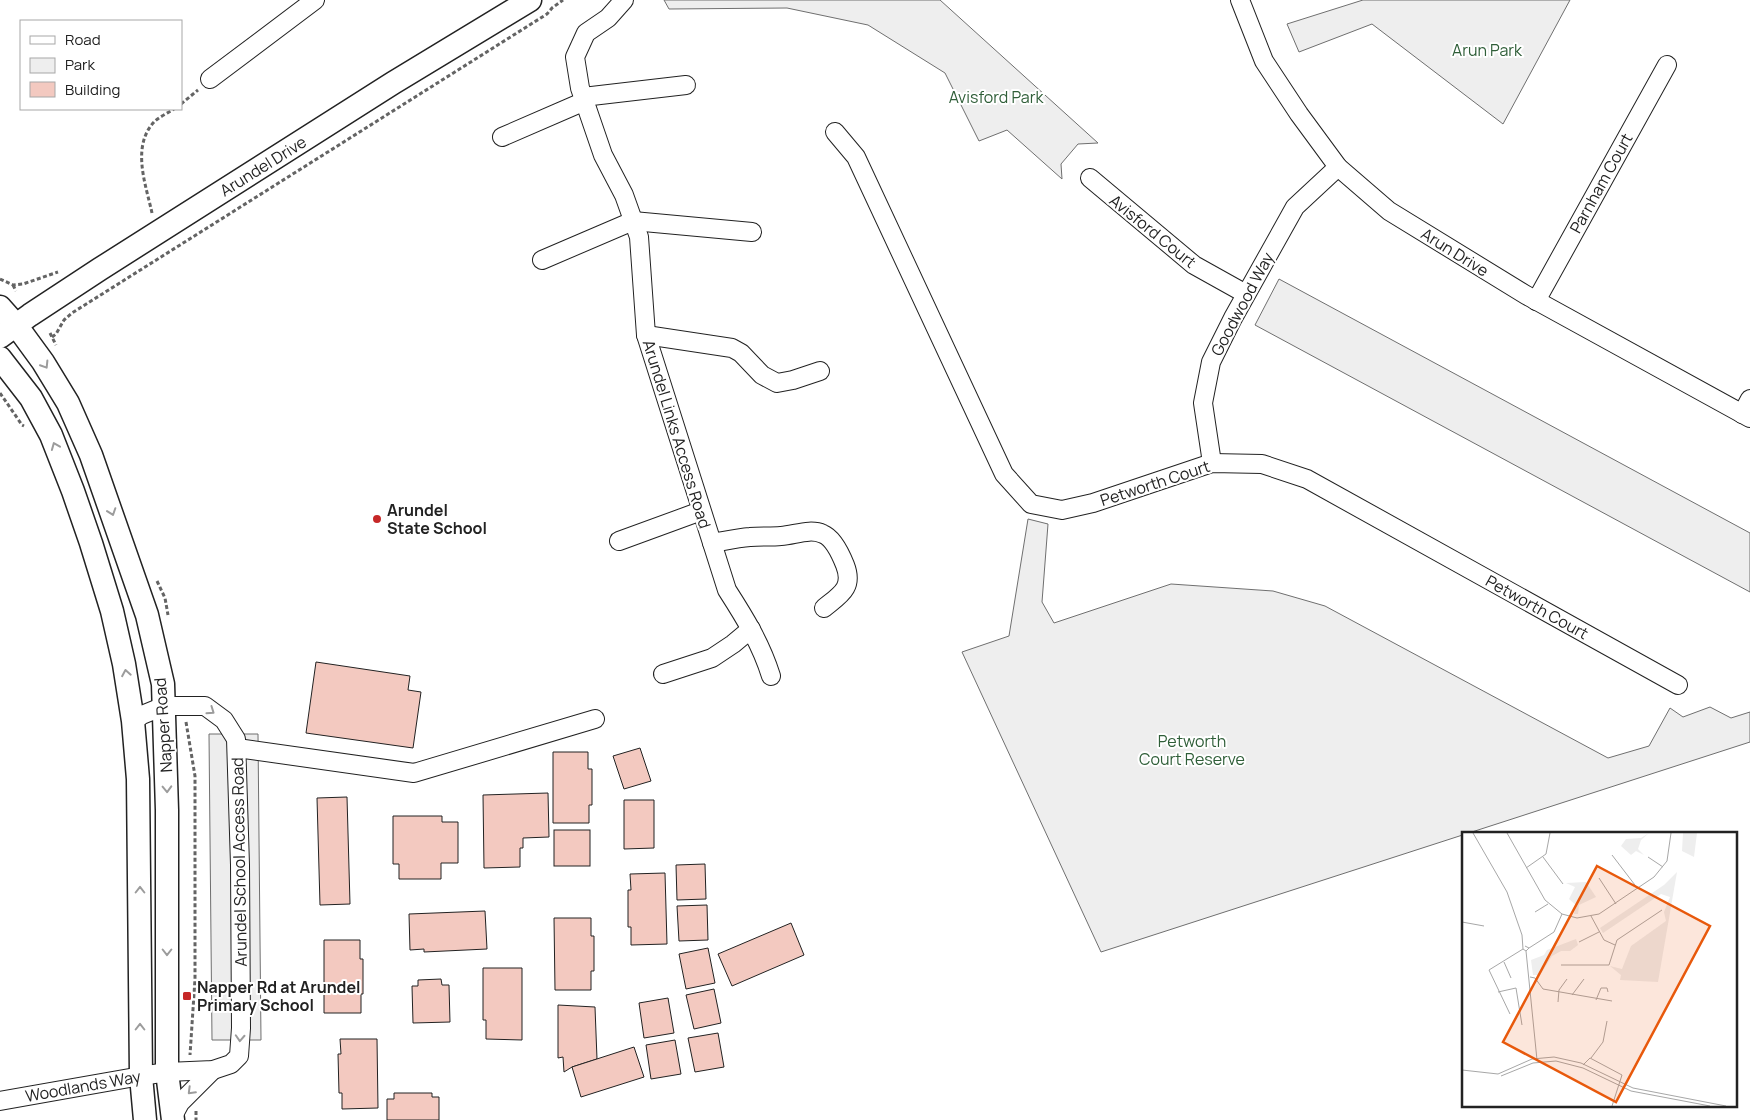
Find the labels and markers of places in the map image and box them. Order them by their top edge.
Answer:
place label: Arundel State School [387,499,487,539]
marker: Arundel State School [371,513,383,525]
place label: Napper Rd at Arundel Primary School [197,976,361,1016]
marker: Napper Rd at Arundel Primary School [181,990,193,1002]

